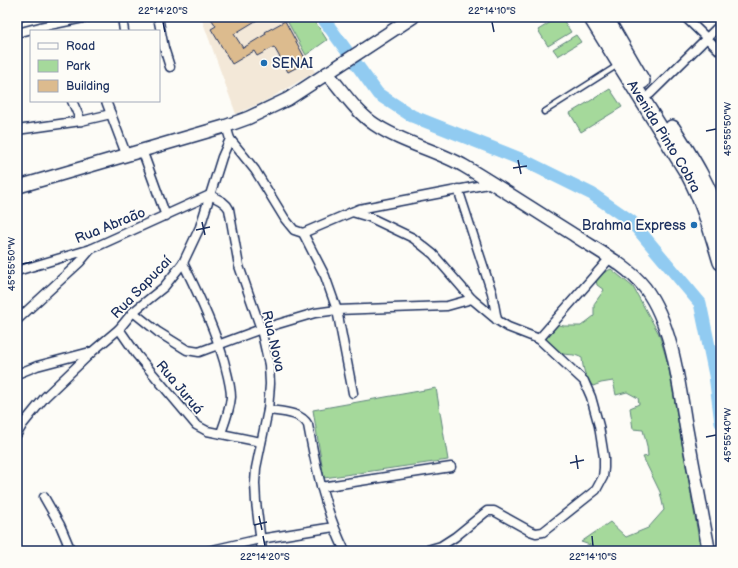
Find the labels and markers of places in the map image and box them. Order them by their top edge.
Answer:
place label: SENAI [272,55,313,72]
marker: SENAI [259,58,269,68]
place label: Brahma Express [582,217,686,234]
marker: Brahma Express [689,220,699,230]

